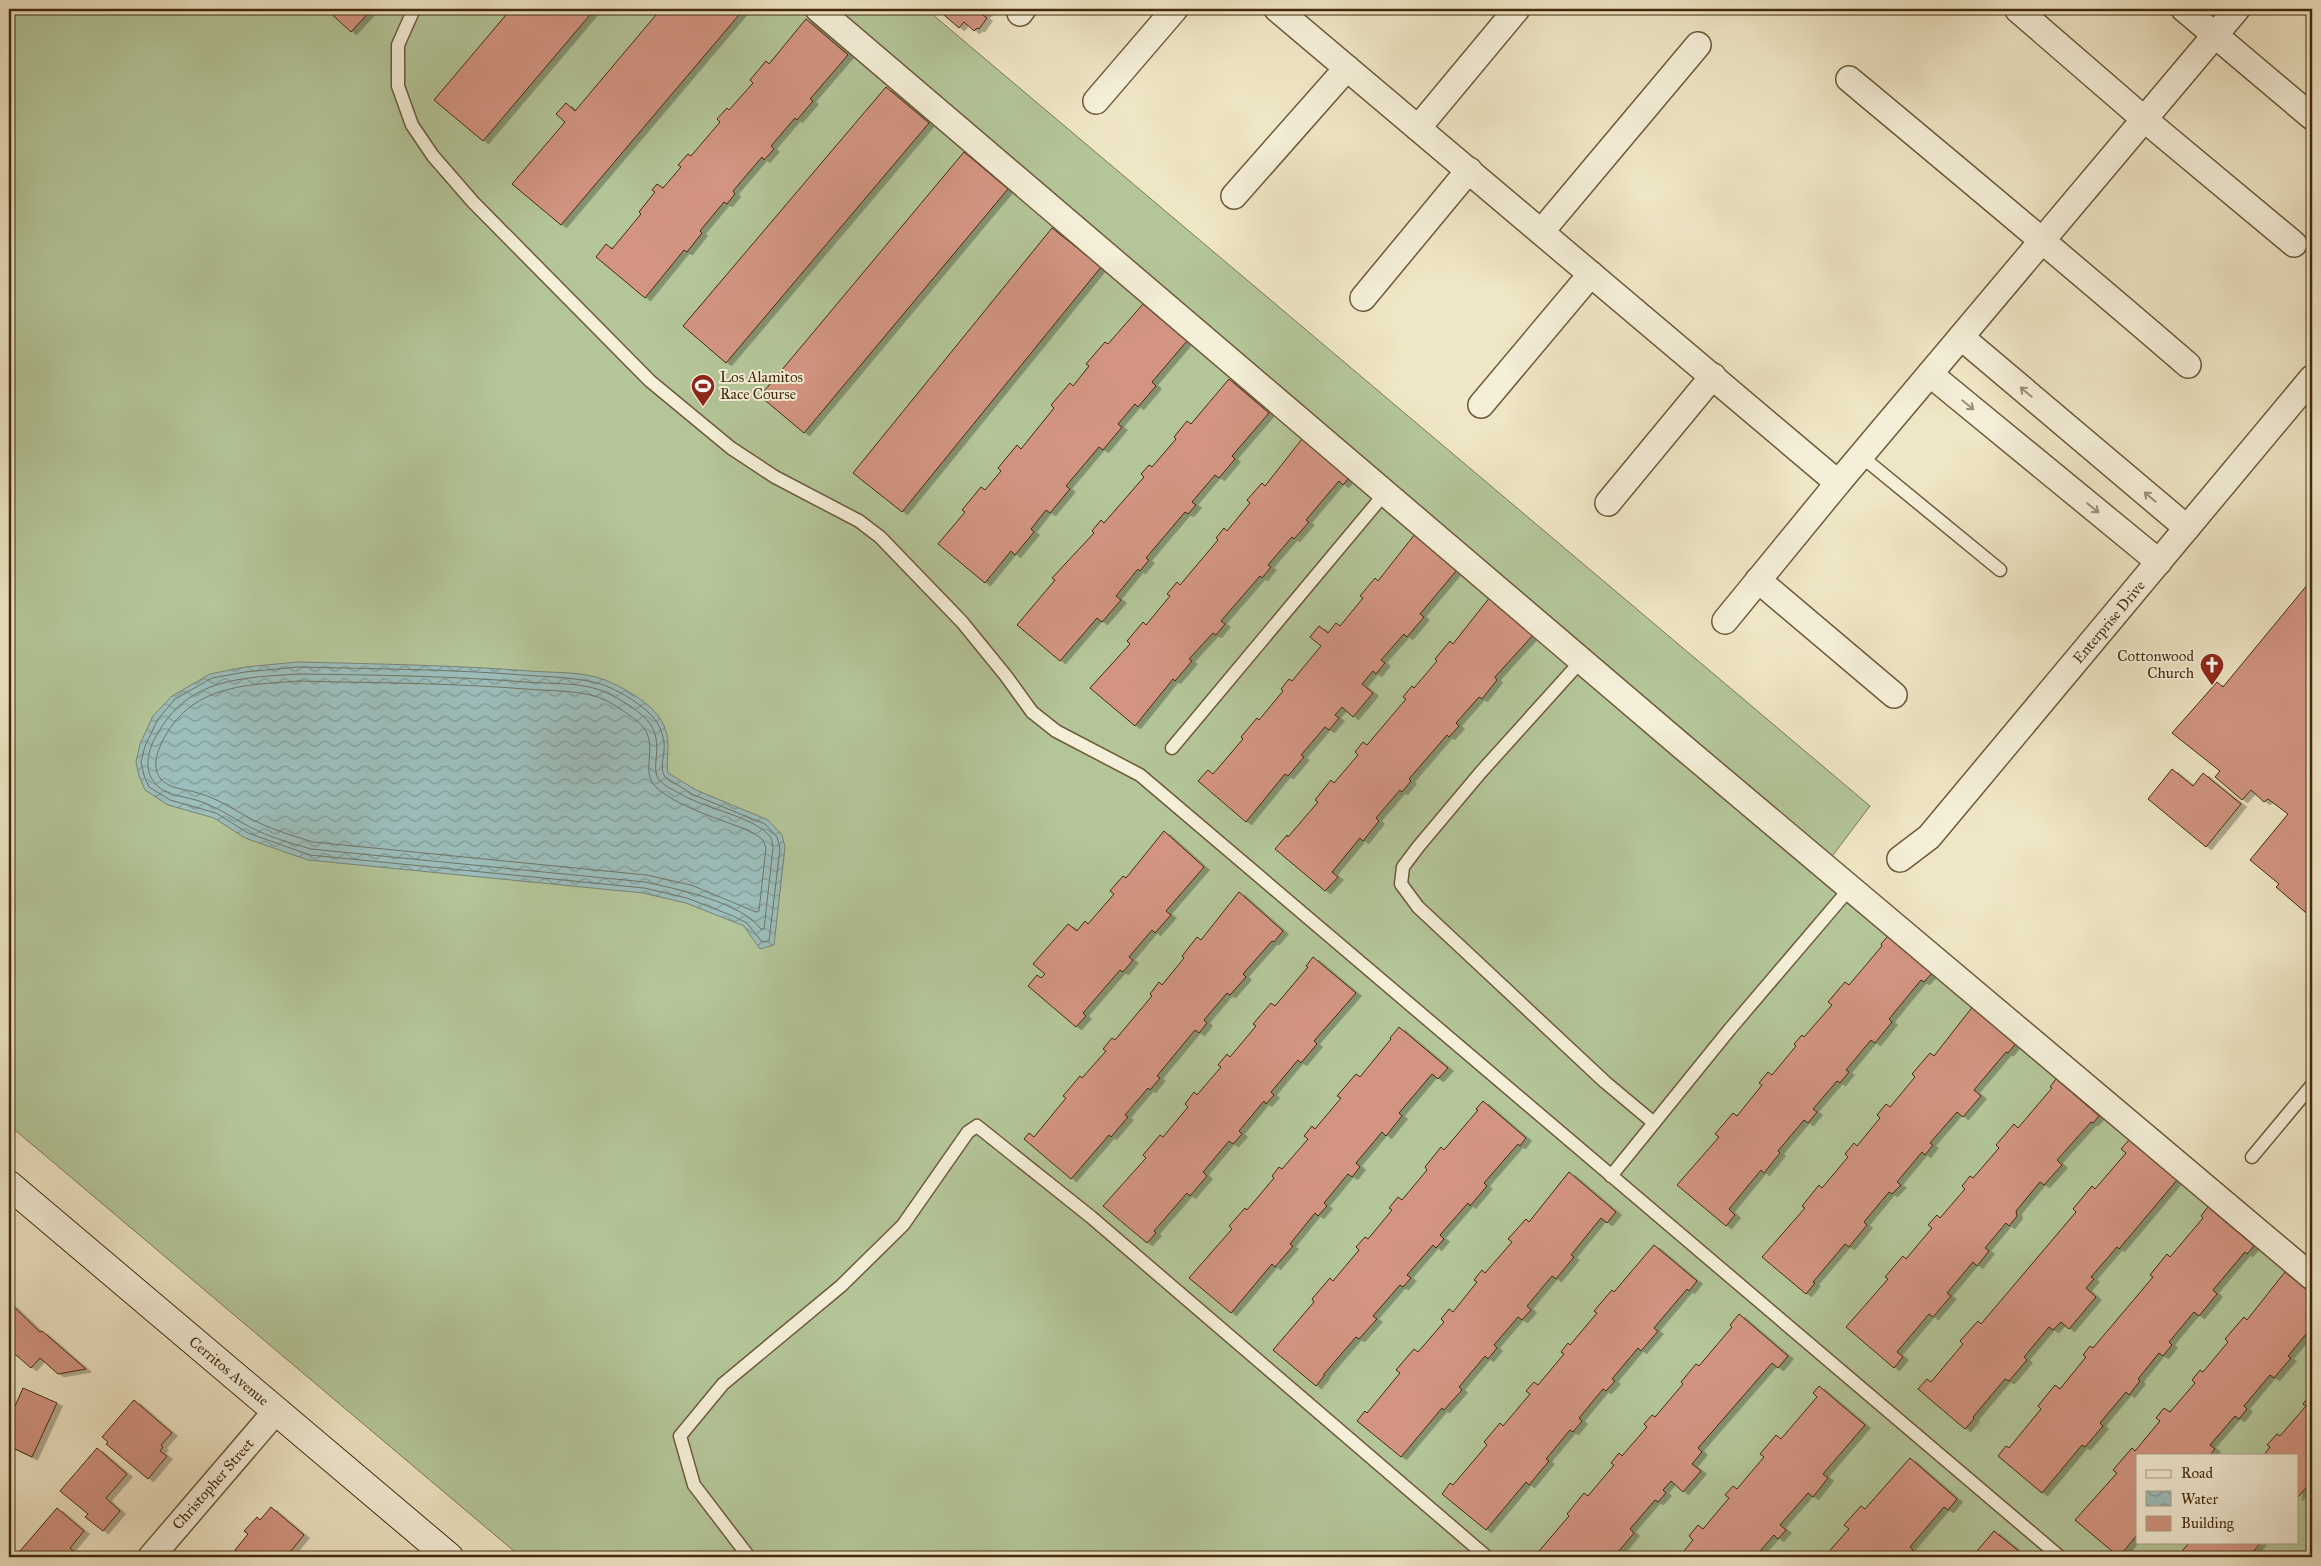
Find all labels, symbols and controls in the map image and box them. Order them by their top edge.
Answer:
place label: Los Alamitos Race Course [720,368,803,403]
sports icon: Los Alamitos Race Course [690,373,716,407]
one-way arrow [2019,386,2032,397]
one-way arrow [1961,399,1974,410]
one-way arrow [2143,491,2156,502]
one-way arrow [2087,502,2100,513]
street label: Enterprise Drive [2069,577,2149,667]
place label: Cottonwood Church [2117,647,2195,682]
church icon: Cottonwood Church [2199,652,2225,686]
street label: Cerritos Avenue [185,1332,273,1410]
street label: Christopher Street [169,1434,258,1533]
legend [2136,1454,2298,1544]
text: Road [2181,1464,2213,1482]
text: Water [2181,1490,2218,1508]
text: Building [2181,1514,2235,1532]

